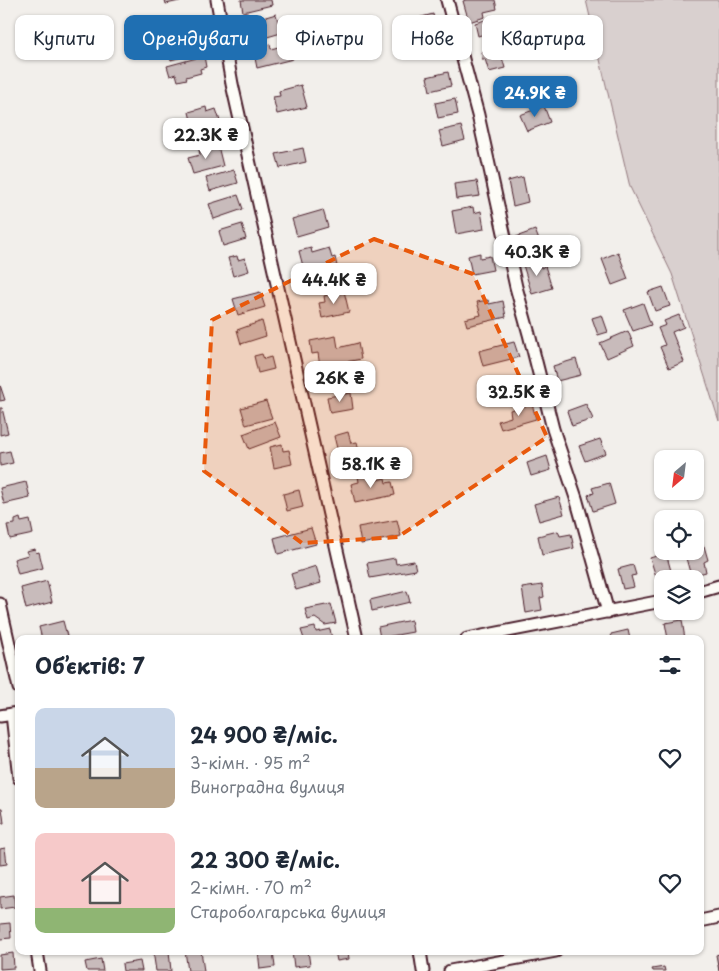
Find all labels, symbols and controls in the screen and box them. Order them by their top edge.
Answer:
chip: Купити [15,15,114,60]
chip: Орендувати [124,15,267,60]
chip: Фільтри [277,15,382,60]
chip: Нове [392,15,472,60]
chip: Квартира [482,15,603,60]
pin: 24.9K ₴ [489,76,581,118]
text: 24.9K ₴ [504,80,566,104]
pin: 22.3K ₴ [160,118,252,160]
text: 22.3K ₴ [174,122,238,146]
pin: 40.3K ₴ [491,234,583,277]
text: 40.3K ₴ [504,239,570,263]
pin: 44.4K ₴ [288,262,380,305]
text: 44.4K ₴ [302,267,366,291]
pin: 26K ₴ [305,360,375,403]
text: 26K ₴ [316,365,365,389]
pin: 32.5K ₴ [473,374,565,417]
text: 32.5K ₴ [488,379,550,403]
pin: 58.1K ₴ [325,446,417,489]
north arrow [654,450,704,500]
map controls [654,450,704,620]
text: 58.1K ₴ [341,451,401,475]
button: locate [654,510,704,560]
button: layers [654,570,704,620]
text: Об’єктів: 7 [35,649,145,681]
icon: filters [656,651,684,679]
text: 24 900 ₴/міс. [190,718,338,750]
icon: home [75,728,135,788]
icon: heart [656,744,684,772]
text: 3-кімн. · 95 m² [190,750,311,774]
text: Виноградна вулиця [190,774,345,798]
text: 22 300 ₴/міс. [190,843,340,875]
icon: home [75,853,135,913]
icon: heart [656,869,684,897]
text: 2-кімн. · 70 m² [190,875,312,899]
text: Староболгарська вулиця [190,899,387,923]

